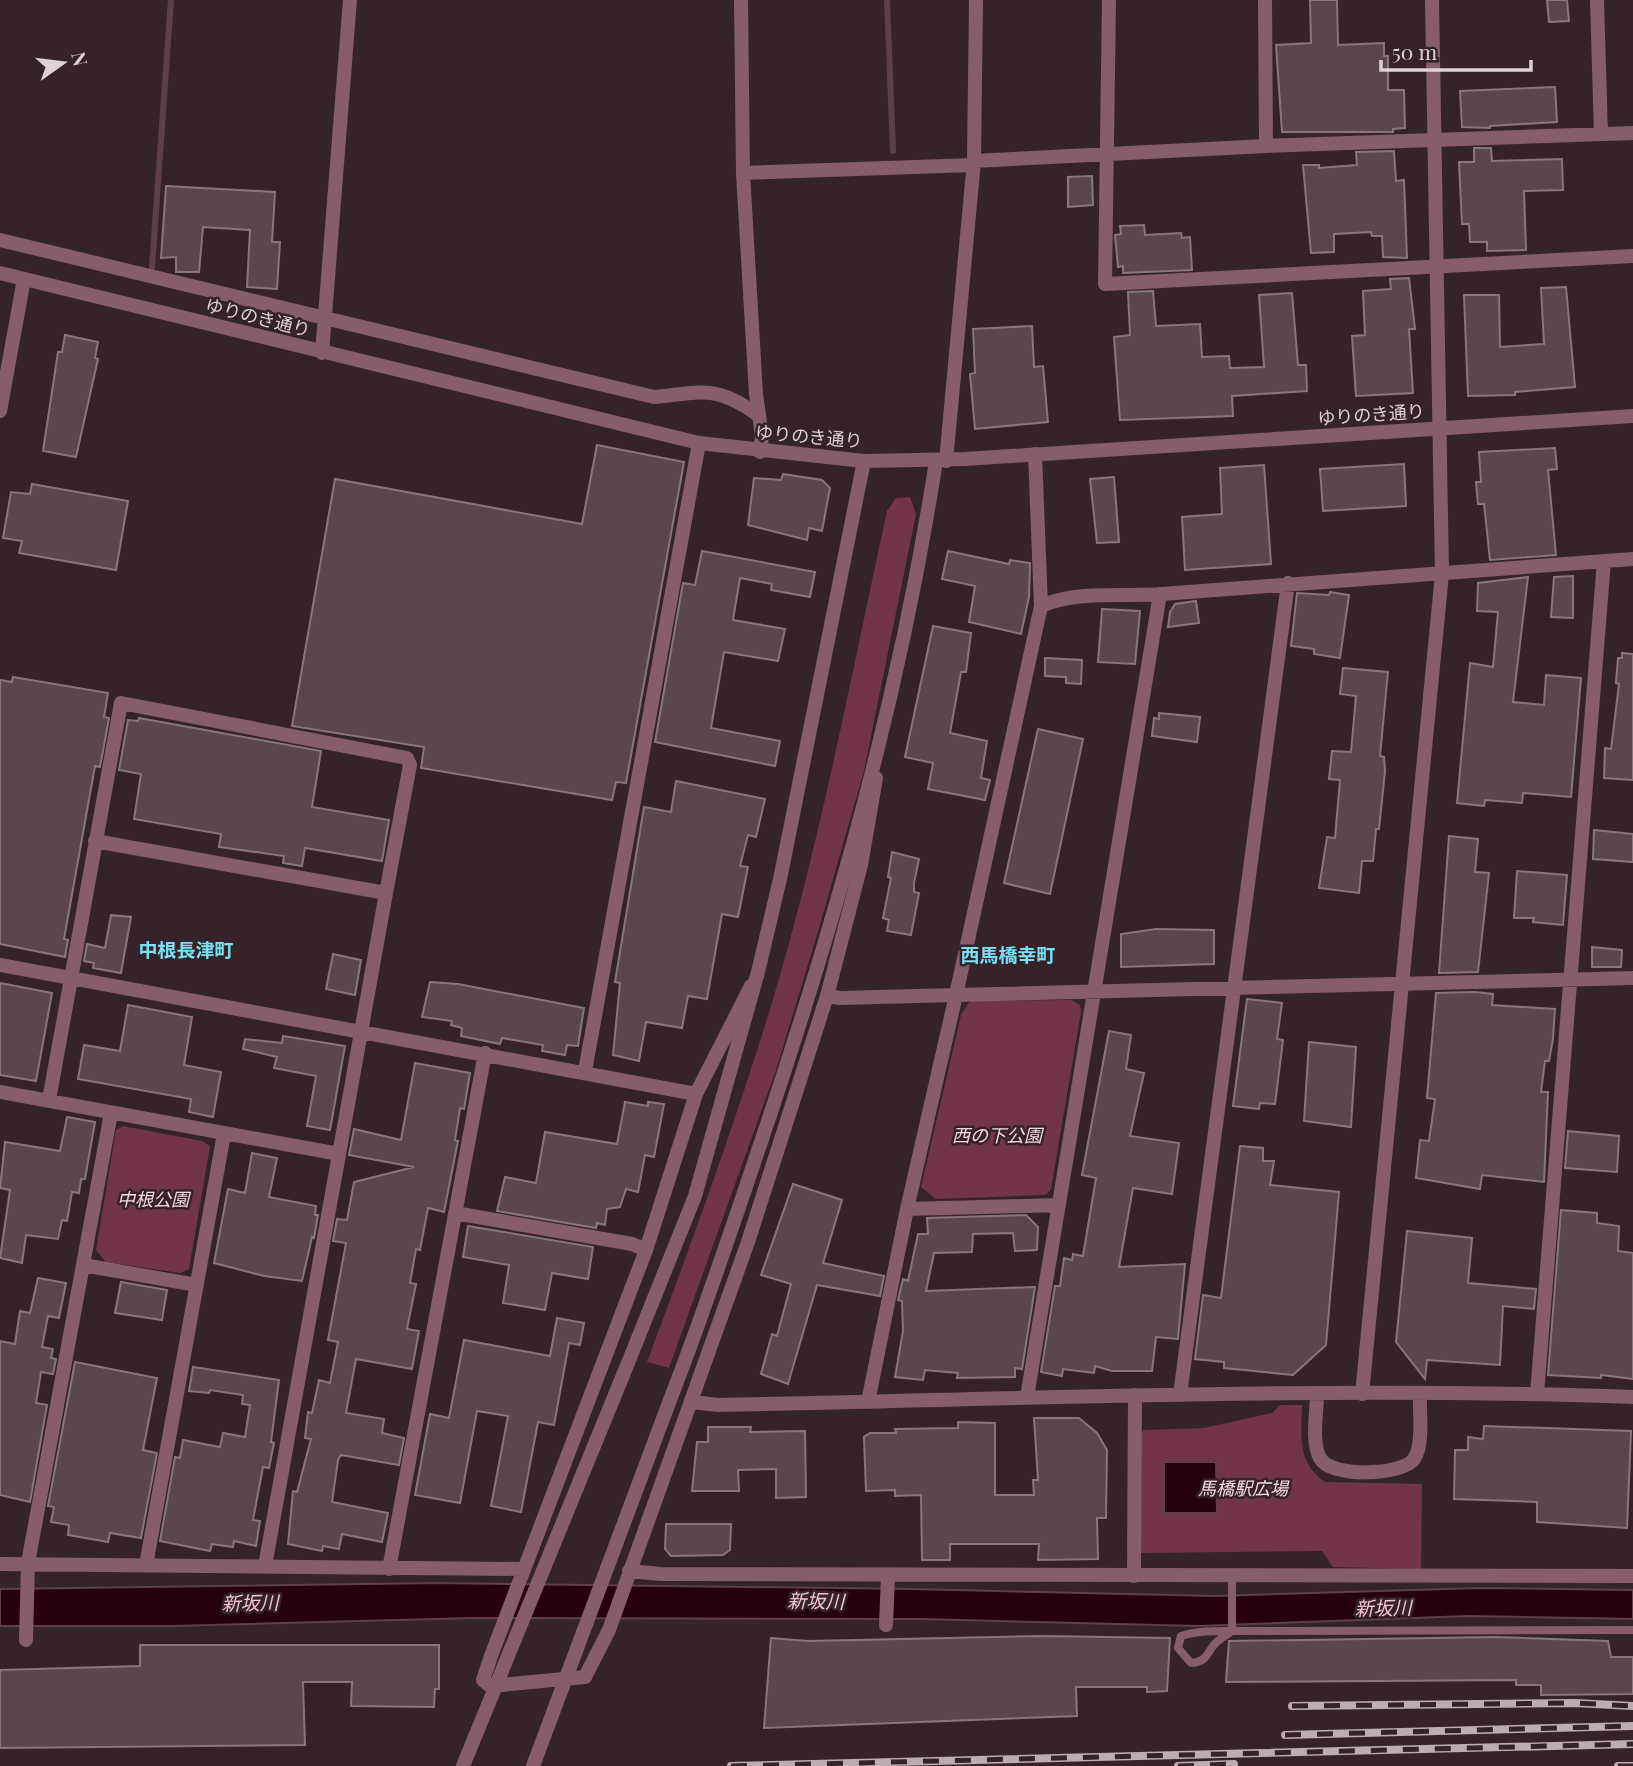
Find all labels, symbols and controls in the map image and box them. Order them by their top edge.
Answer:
north arrow [28,28,98,98]
scale bar [1381,28,1532,72]
text: 50 m [1392,37,1438,65]
text: N [66,49,95,69]
street label: ゆりのき通り [203,292,313,342]
street label: ゆりのき通り [1317,398,1425,430]
street label: ゆりのき通り [754,419,864,453]
district label: 中根長津町 [138,936,234,962]
district label: 西馬橋幸町 [960,941,1056,967]
park label: 西の下公園 [952,1123,1045,1147]
park label: 中根公園 [117,1187,192,1211]
park label: 馬橋駅広場 [1198,1476,1290,1500]
water label: 新坂川 [787,1587,847,1614]
water label: 新坂川 [221,1588,281,1615]
water label: 新坂川 [1354,1593,1414,1620]

